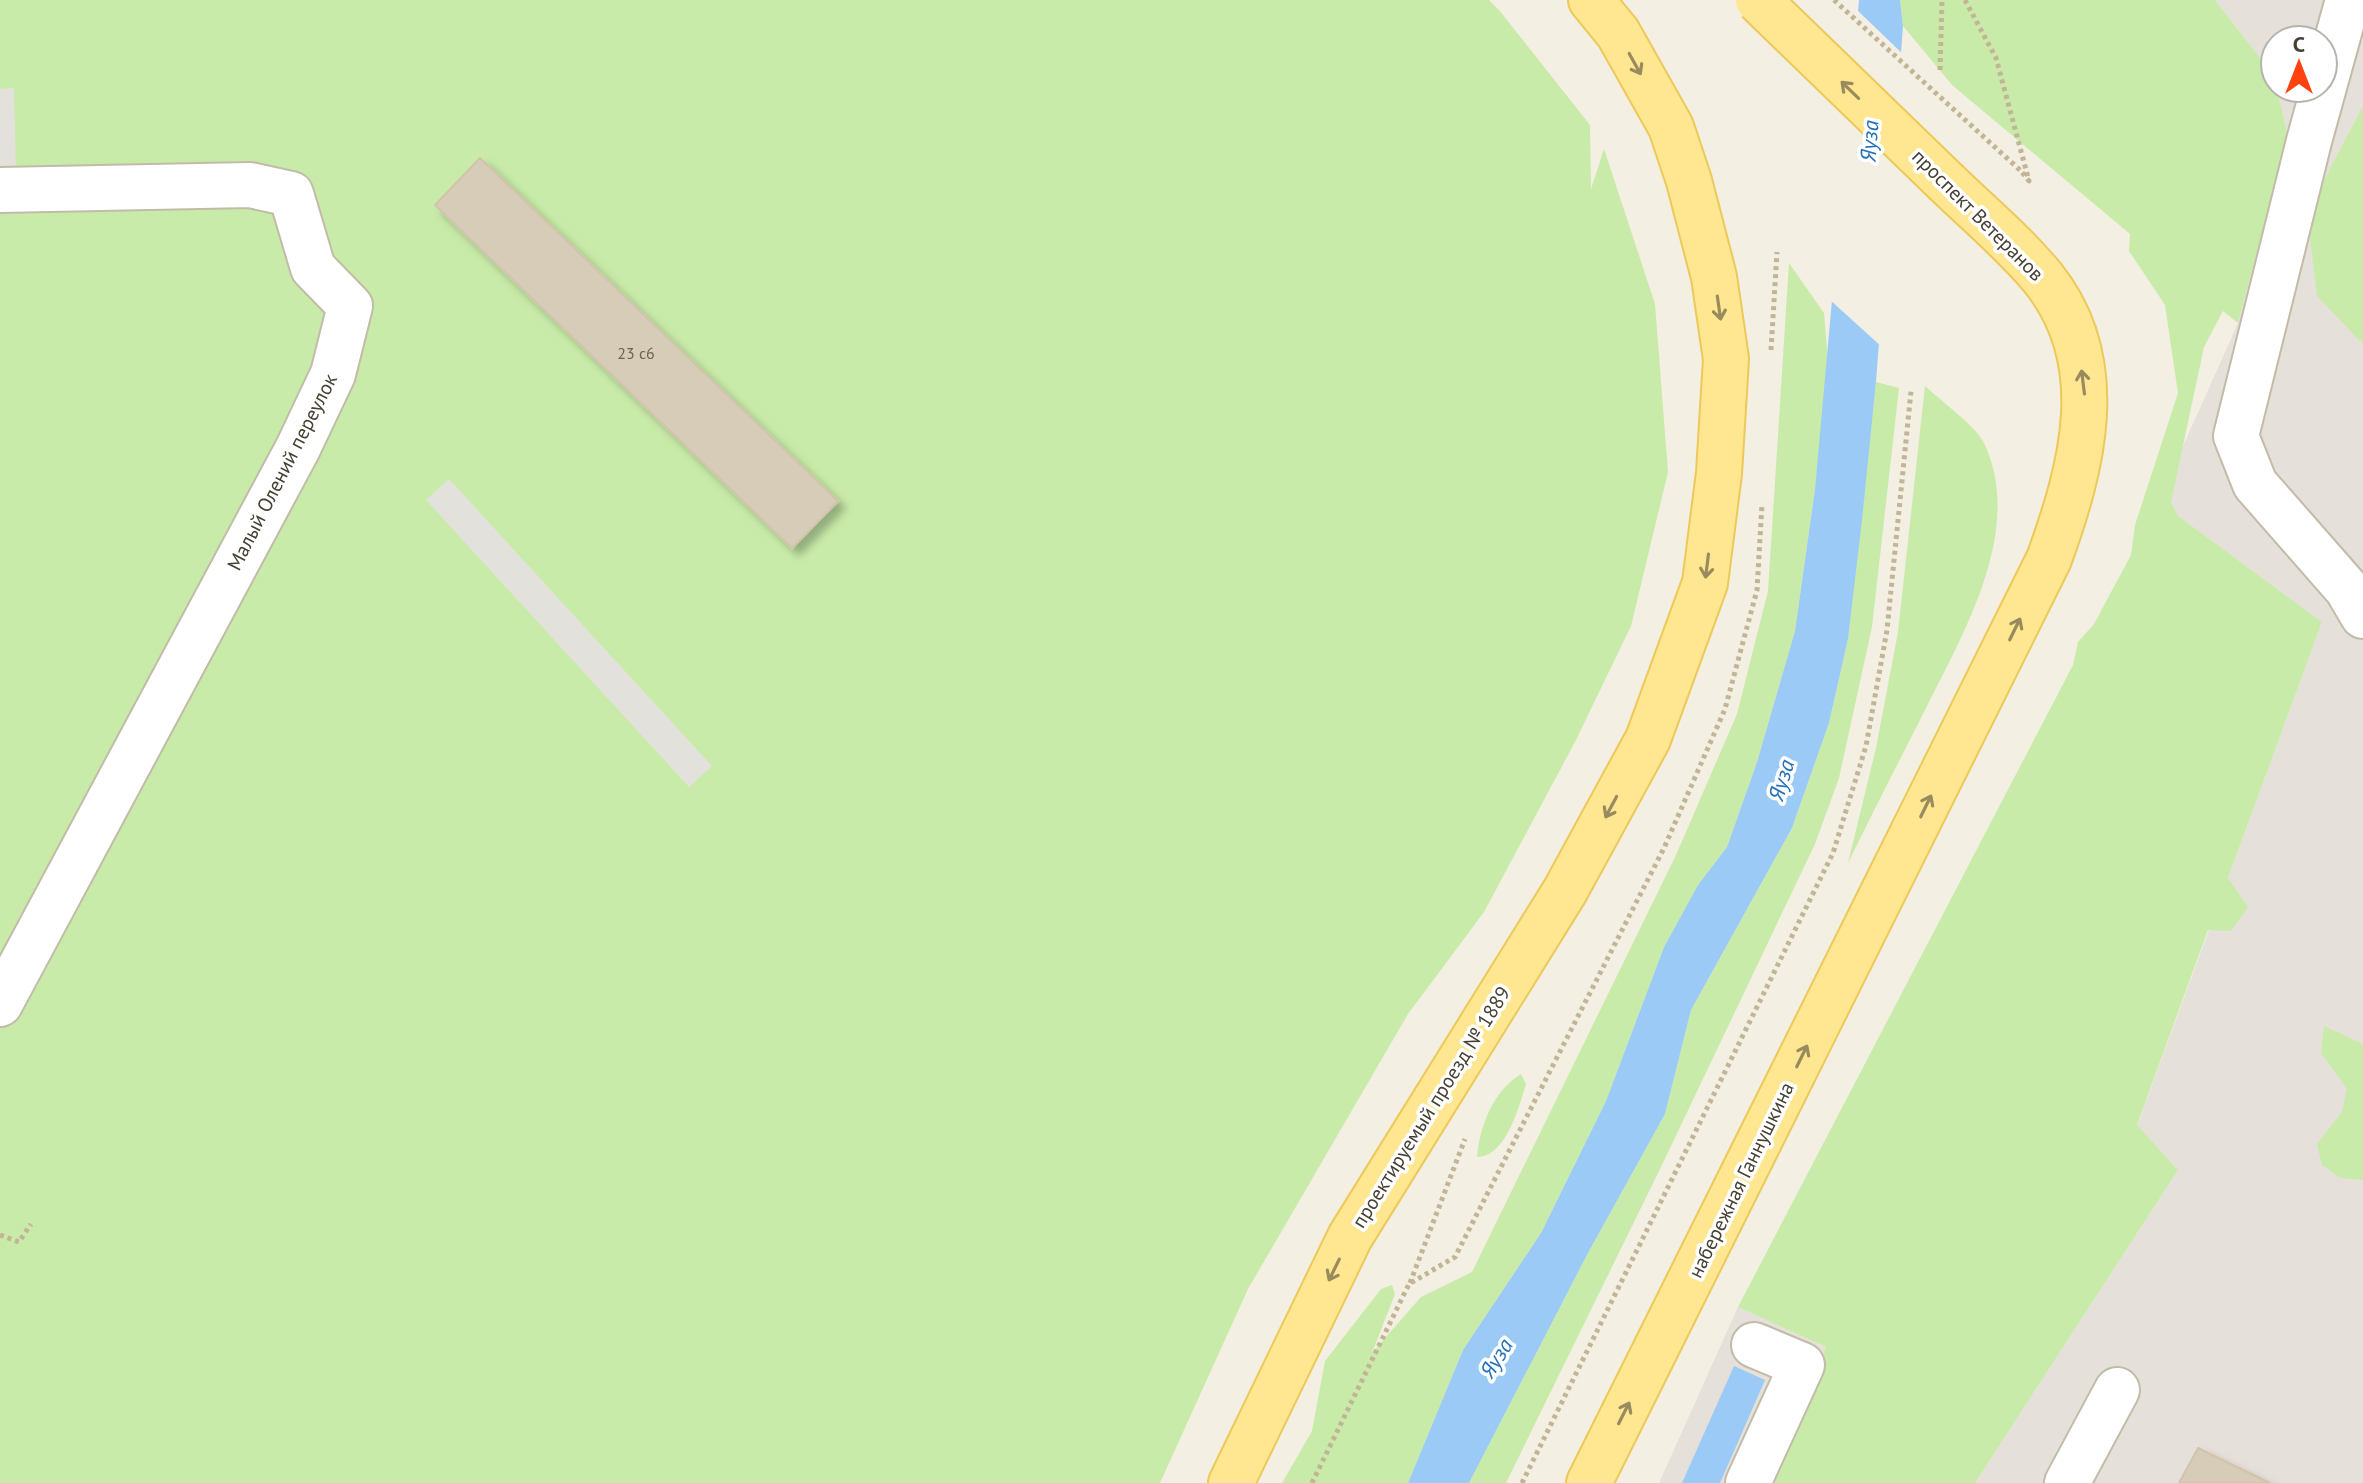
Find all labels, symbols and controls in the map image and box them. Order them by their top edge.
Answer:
north arrow [2259,24,2339,104]
text: С [2293,30,2305,58]
one-way arrow [1628,51,1644,75]
one-way arrow [1841,81,1861,99]
water label: Яуза [1854,119,1884,164]
street label: проспект Ветеранов [1906,143,2050,287]
one-way arrow [1712,295,1727,320]
house number: 23 с6 [617,343,655,363]
street label: Малый Олений переулок [221,369,343,575]
one-way arrow [2075,370,2090,395]
one-way arrow [1699,553,1714,578]
one-way arrow [2007,617,2023,641]
water label: Яуза [1761,756,1801,805]
one-way arrow [1602,795,1618,819]
one-way arrow [1919,795,1934,819]
street label: проектируемый проезд № 1889 [1346,981,1516,1233]
one-way arrow [1795,1044,1811,1068]
street label: набережная Ганнушкина [1682,1078,1800,1282]
one-way arrow [1326,1258,1341,1282]
water label: Яуза [1473,1333,1519,1384]
one-way arrow [1616,1402,1632,1426]

